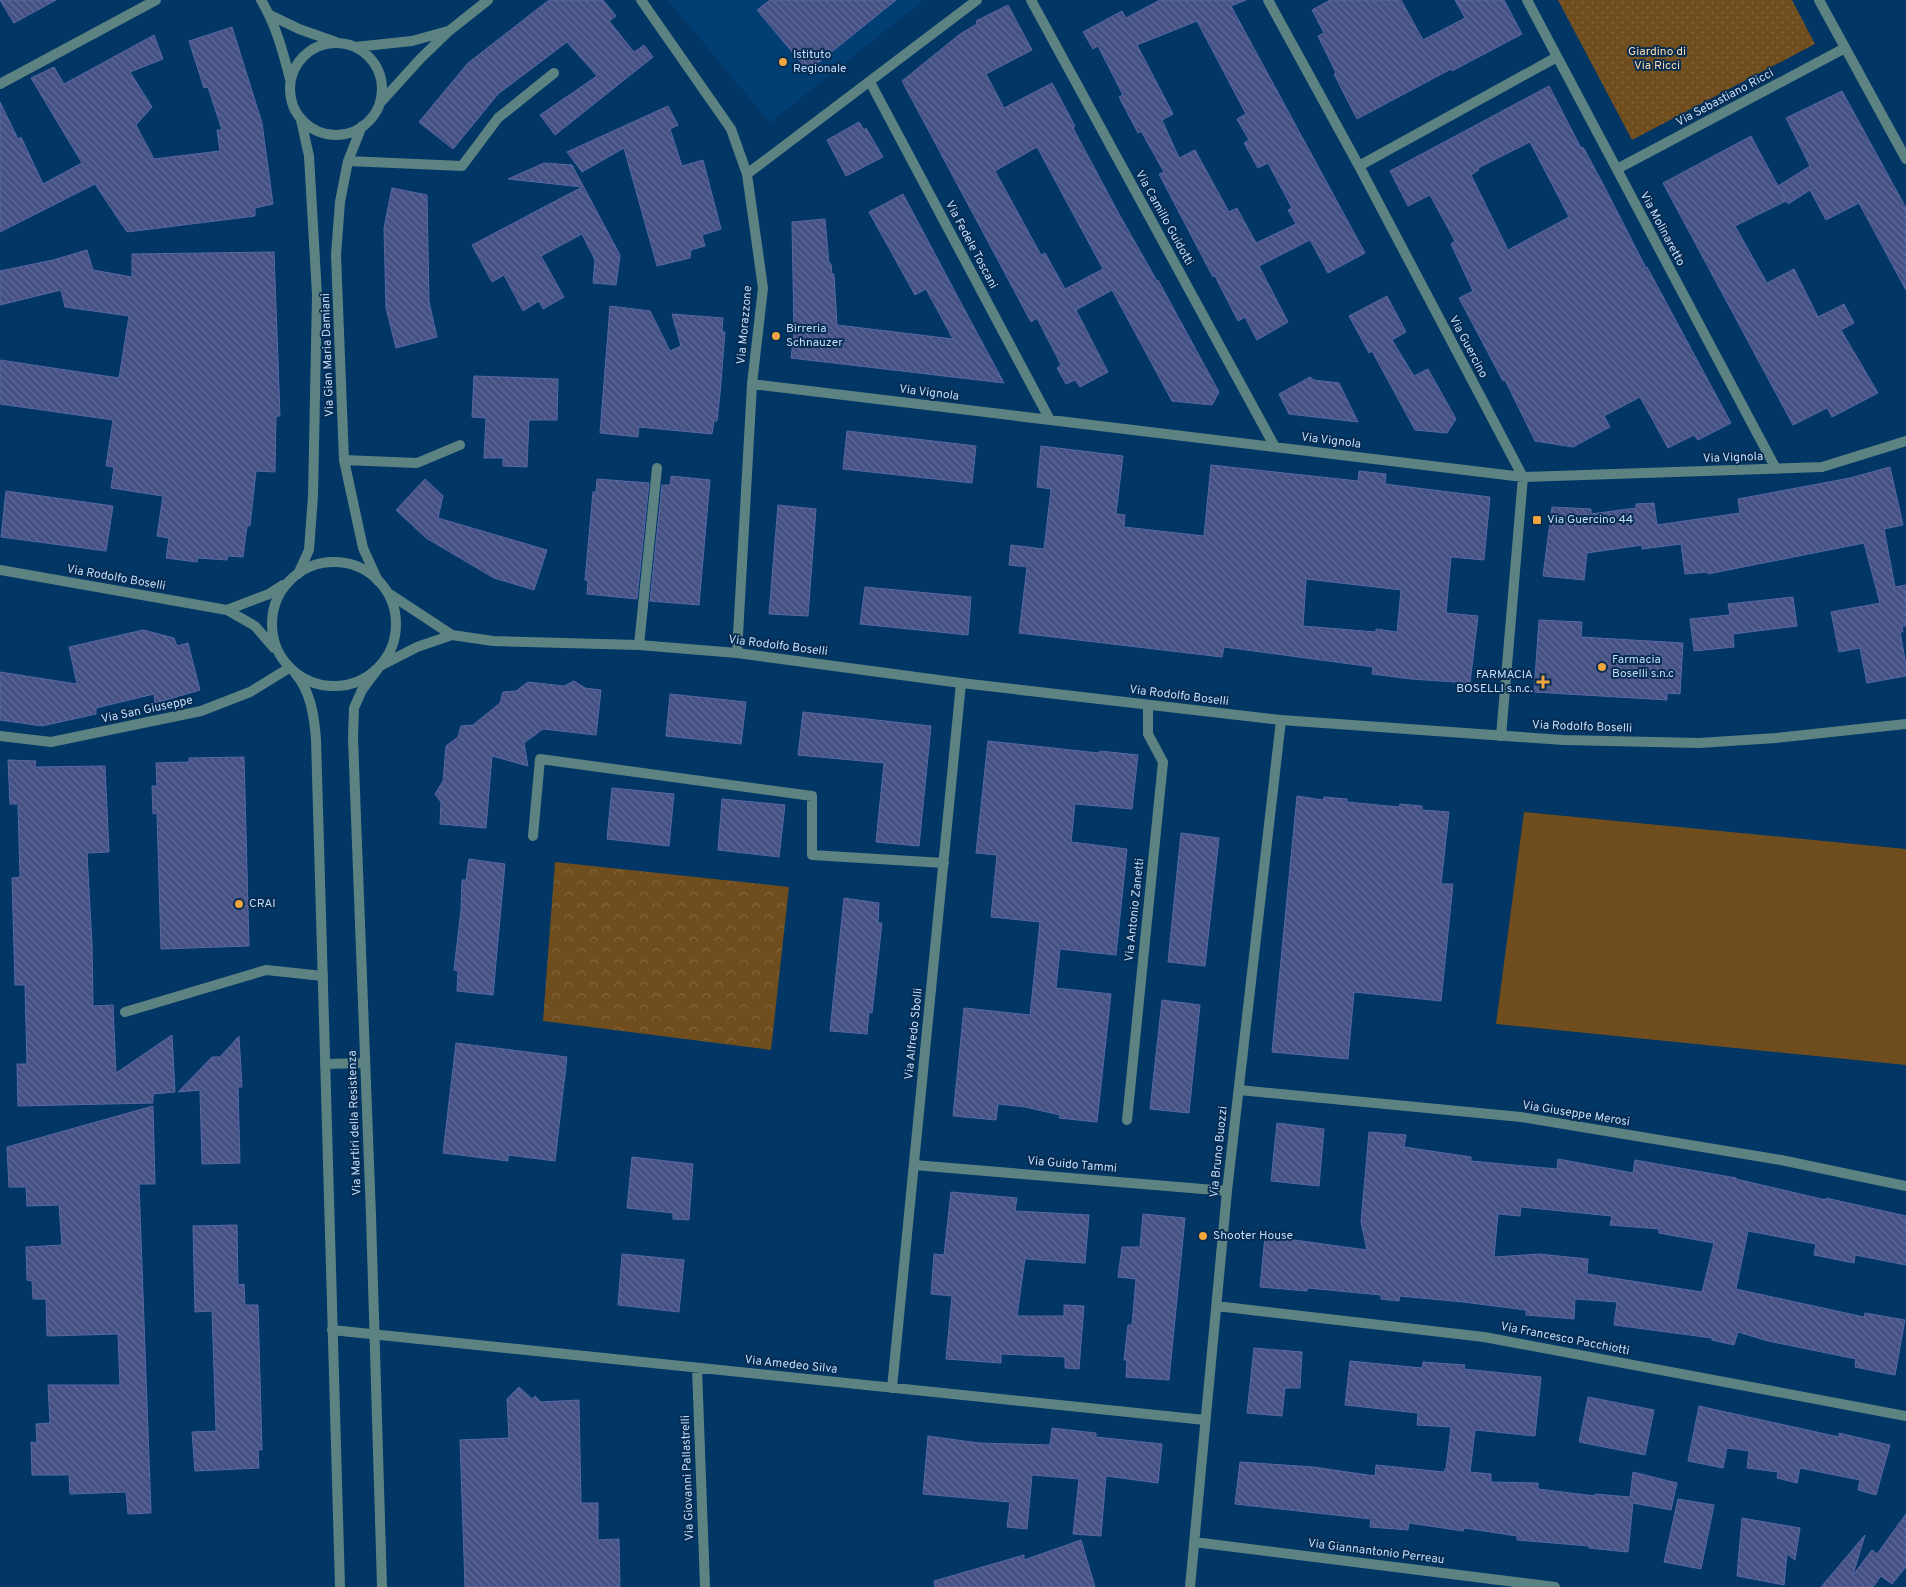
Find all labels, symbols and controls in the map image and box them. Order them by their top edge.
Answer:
park label: Giardino di Via Ricci [1628,44,1686,74]
place label: Istituto Regionale [793,47,847,77]
marker: Istituto Regionale [777,56,789,68]
street label: Via Sebastiano Ricci [1673,65,1777,131]
street label: Via Camillo Guidotti [1131,168,1197,268]
street label: Via Molinaretto [1636,189,1688,269]
street label: Via Fedele Toscani [941,198,1001,292]
street label: Via Morazzone [734,285,756,365]
street label: Via Gian Maria Damiani [318,293,338,417]
street label: Via Guercino [1445,313,1491,381]
place label: Birreria Schnauzer [786,321,843,351]
marker: Birreria Schnauzer [770,330,782,342]
street label: Via Vignola [898,381,960,405]
street label: Via Vignola [1300,429,1362,453]
street label: Via Vignola [1703,449,1763,467]
place label: Via Guercino 44 [1547,512,1633,528]
marker: Via Guercino 44 [1531,514,1543,526]
street label: Via Rodolfo Boselli [65,561,167,595]
street label: Via Rodolfo Boselli [727,632,829,660]
place label: Farmacia Boselli s.n.c [1612,652,1674,682]
marker: Farmacia Boselli s.n.c [1596,661,1608,673]
place label: FARMACIA BOSELLI s.n.c. [1456,667,1533,697]
marker: FARMACIA BOSELLI s.n.c. [1537,676,1549,688]
street label: Via Rodolfo Boselli [1128,682,1230,710]
street label: Via San Giuseppe [100,692,194,728]
street label: Via Rodolfo Boselli [1532,717,1632,737]
street label: Via Antonio Zanetti [1122,858,1148,962]
place label: CRAI [249,896,276,912]
marker: CRAI [233,898,245,910]
street label: Via Alfredo Sbolli [901,987,927,1081]
street label: Via Martiri della Resistenza [344,1050,366,1196]
street label: Via Giuseppe Merosi [1521,1098,1631,1130]
street label: Via Bruno Buozzi [1206,1105,1232,1199]
street label: Via Guido Tammi [1026,1153,1118,1177]
place label: Shooter House [1213,1228,1293,1244]
marker: Shooter House [1197,1230,1209,1242]
street label: Via Francesco Pacchiotti [1499,1319,1631,1359]
street label: Via Amedeo Silva [744,1352,838,1378]
street label: Via Giovanni Pallastrelli [678,1415,698,1541]
street label: Via Giannantonio Perreau [1307,1536,1445,1568]

